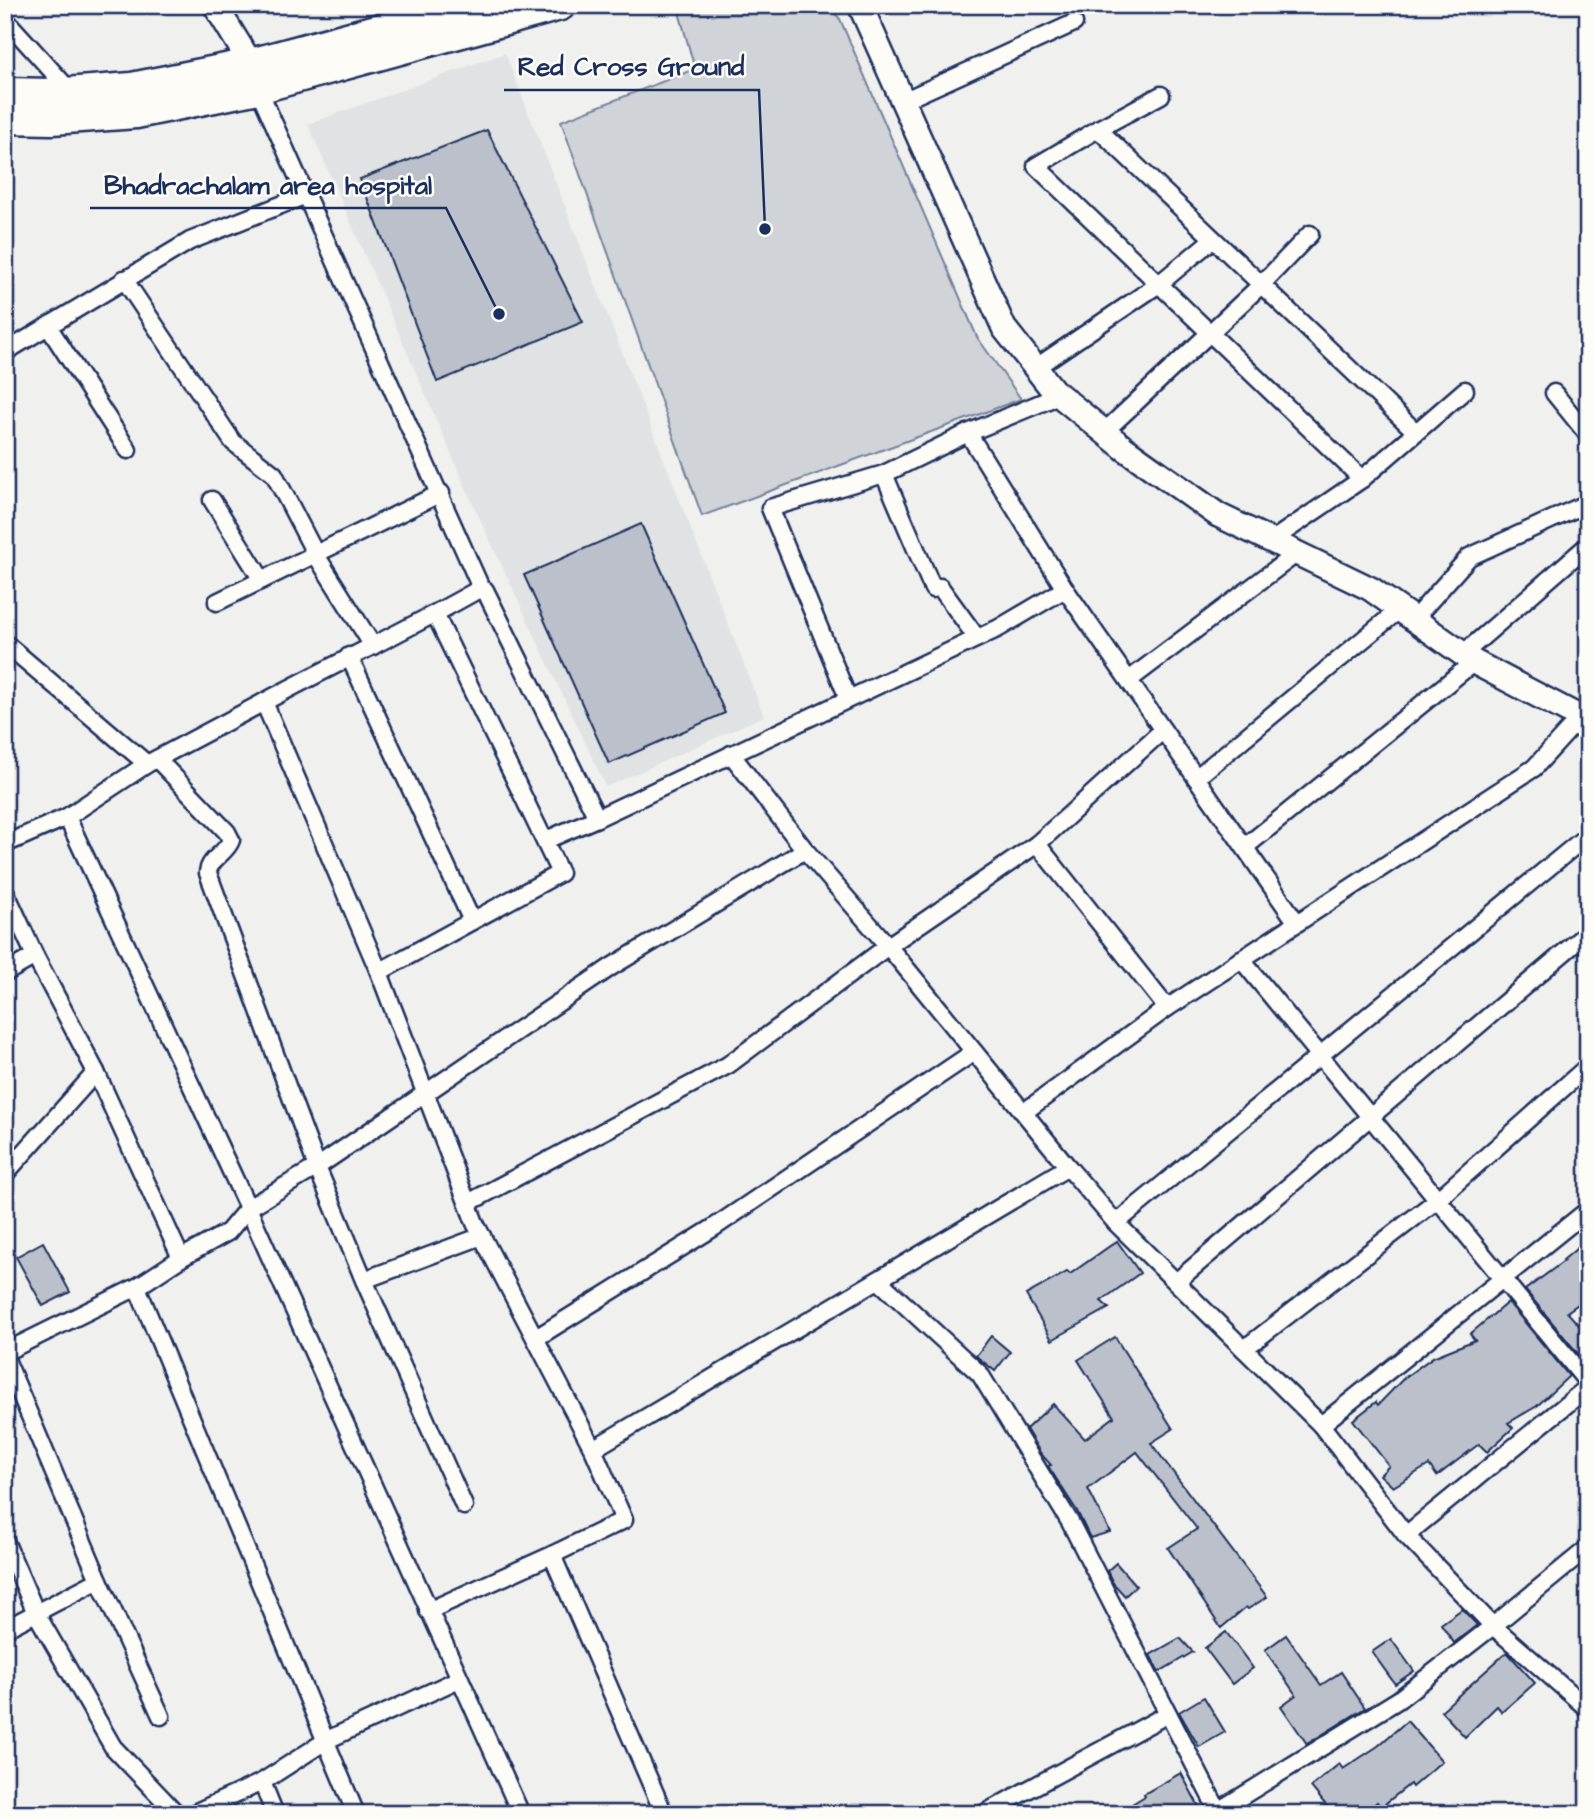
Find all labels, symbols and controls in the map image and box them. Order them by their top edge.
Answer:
callout: Red Cross Ground [504,43,759,90]
text: Red Cross Ground [518,49,745,85]
callout: Bhadrachalam area hospital [90,161,446,208]
text: Bhadrachalam area hospital [104,168,432,204]

